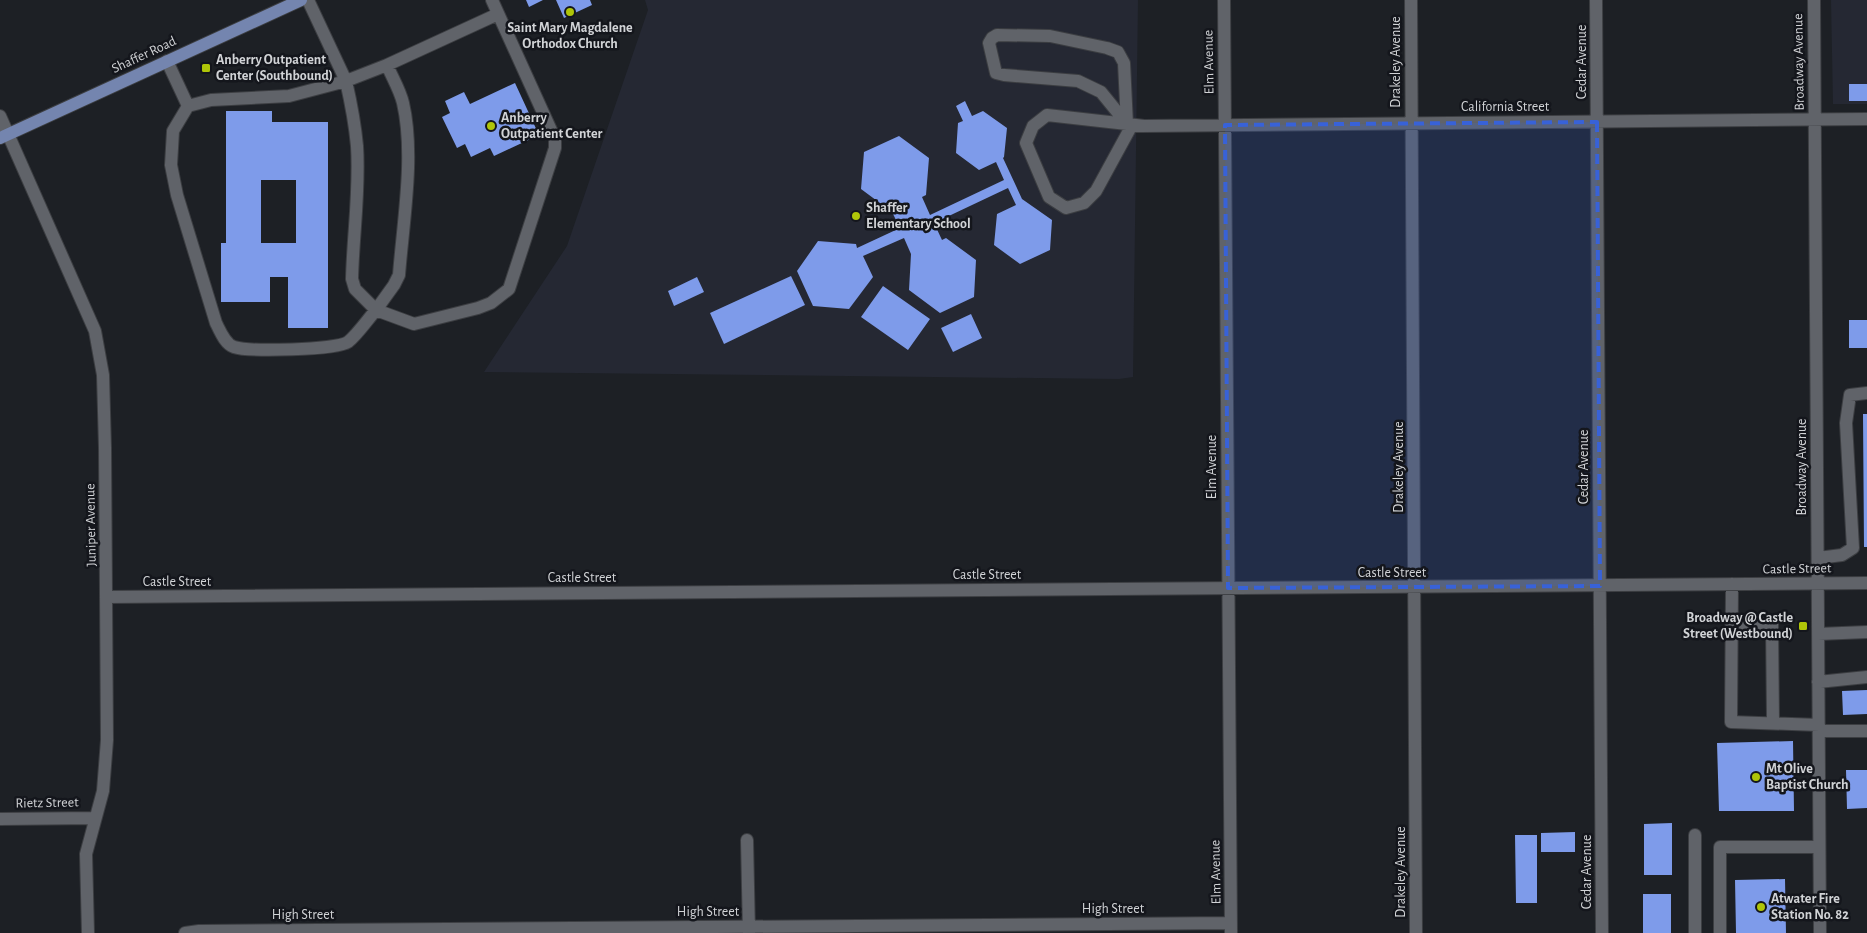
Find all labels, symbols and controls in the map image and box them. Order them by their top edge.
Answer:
marker: Saint Mary Magdalene Orthodox Church [564,6,576,18]
street label: Broadway Avenue [1791,13,1807,111]
street label: Drakeley Avenue [1389,16,1403,108]
place label: Saint Mary Magdalene Orthodox Church [507,21,633,51]
street label: Cedar Avenue [1575,25,1589,99]
street label: Elm Avenue [1201,30,1217,94]
street label: Shaffer Road [110,34,178,76]
place label: Anberry Outpatient Center (Southbound) [216,53,333,83]
marker: Anberry Outpatient Center (Southbound) [200,62,212,74]
street label: California Street [1461,100,1550,114]
place label: Anberry Outpatient Center [501,111,603,141]
marker: Anberry Outpatient Center [485,120,497,132]
place label: Shaffer Elementary School [866,201,971,231]
marker: Shaffer Elementary School [850,210,862,222]
street label: Broadway Avenue [1795,418,1809,516]
street label: Drakeley Avenue [1392,421,1406,513]
street label: Cedar Avenue [1577,430,1591,504]
street label: Elm Avenue [1205,435,1219,499]
street label: Juniper Avenue [83,483,99,567]
street label: Castle Street [1763,561,1832,577]
street label: Castle Street [1358,566,1427,580]
street label: Castle Street [953,568,1022,582]
street label: Castle Street [548,571,617,585]
street label: Castle Street [143,575,212,589]
place label: Broadway @ Castle Street (Westbound) [1683,611,1793,641]
marker: Broadway @ Castle Street (Westbound) [1797,620,1809,632]
place label: Mt Olive Baptist Church [1766,762,1848,792]
marker: Mt Olive Baptist Church [1750,771,1762,783]
street label: Rietz Street [15,795,79,811]
street label: Drakeley Avenue [1394,826,1408,918]
street label: Cedar Avenue [1580,835,1594,909]
street label: Elm Avenue [1208,840,1224,904]
place label: Atwater Fire Station No. 82 [1771,892,1849,922]
marker: Atwater Fire Station No. 82 [1755,901,1767,913]
street label: High Street [1082,902,1145,916]
street label: High Street [677,905,740,919]
street label: High Street [272,908,335,922]

